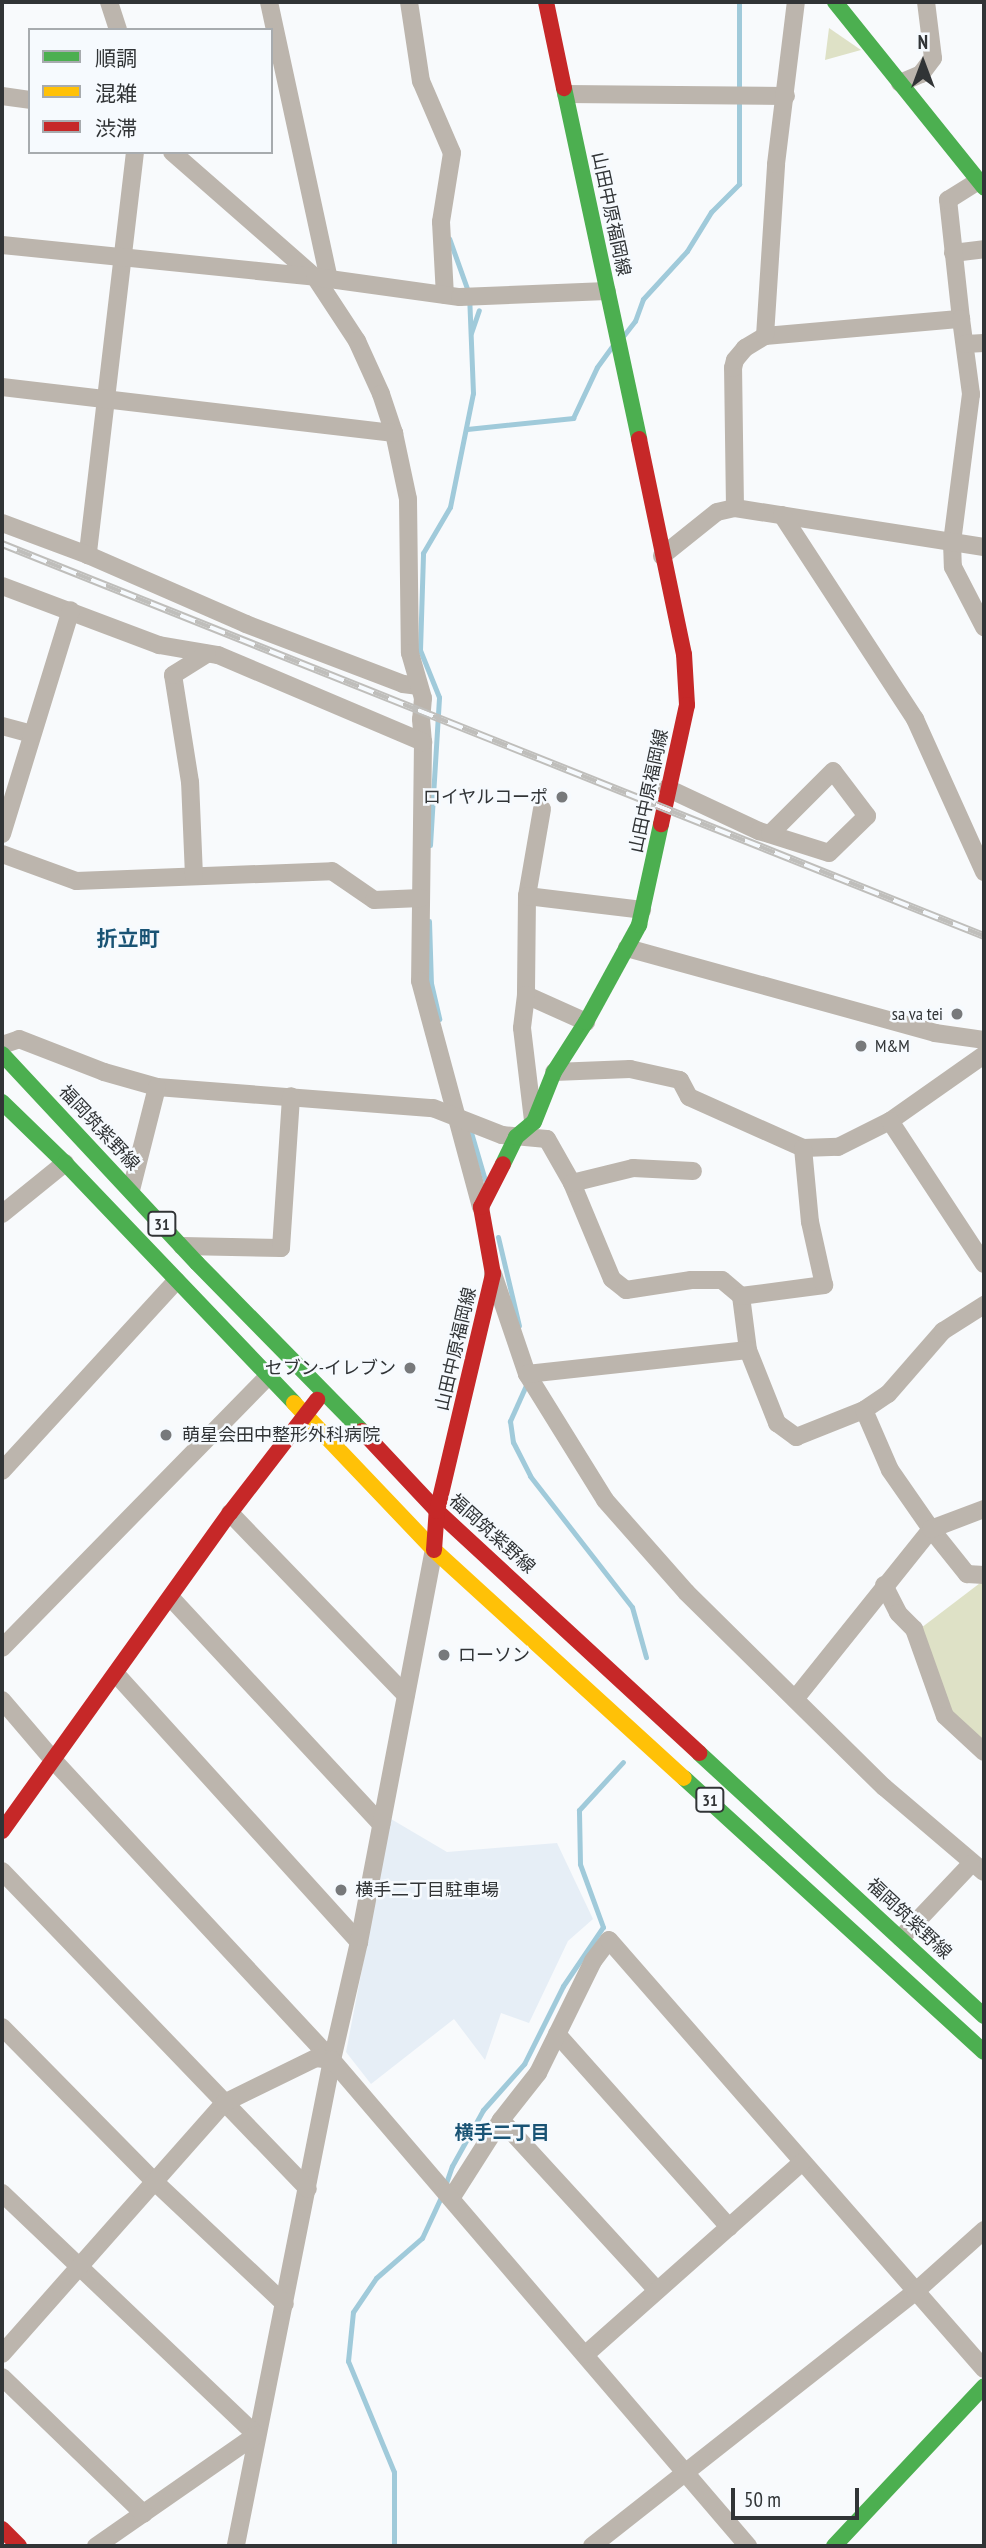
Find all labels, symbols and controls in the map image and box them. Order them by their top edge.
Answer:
legend [28,28,273,154]
north arrow [888,28,958,98]
text: N [918,30,928,54]
text: 順調 [95,45,137,72]
text: 混雑 [95,80,137,107]
text: 渋滞 [95,115,137,142]
street label: 山田中原福岡線 [587,150,635,278]
street label: 山田中原福岡線 [625,727,673,855]
place label: ロイヤルコーポ [422,786,548,808]
marker: ロイヤルコーポ [554,789,570,805]
district label: 折立町 [97,926,159,952]
place label: sa va tei [892,1003,943,1025]
marker: sa va tei [949,1006,965,1022]
place label: M&M [875,1035,910,1057]
marker: M&M [853,1038,869,1054]
street label: 福岡筑紫野線 [54,1081,144,1175]
road number: 31 [146,1212,178,1236]
street label: 山田中原福岡線 [431,1285,481,1413]
place label: セブン-イレブン [265,1357,396,1379]
marker: セブン-イレブン [402,1360,418,1376]
place label: 萌星会田中整形外科病院 [182,1424,380,1446]
marker: 萌星会田中整形外科病院 [156,1425,176,1445]
street label: 福岡筑紫野線 [445,1490,539,1578]
place label: ローソン [458,1644,530,1666]
marker: ローソン [436,1647,452,1663]
road number: 31 [694,1788,726,1812]
street label: 福岡筑紫野線 [862,1874,956,1964]
place label: 横手二丁目駐車場 [355,1879,499,1901]
marker: 横手二丁目駐車場 [333,1882,349,1898]
district label: 横手二丁目 [455,2122,549,2144]
scale bar [734,2474,862,2518]
text: 50 m [744,2486,781,2513]

